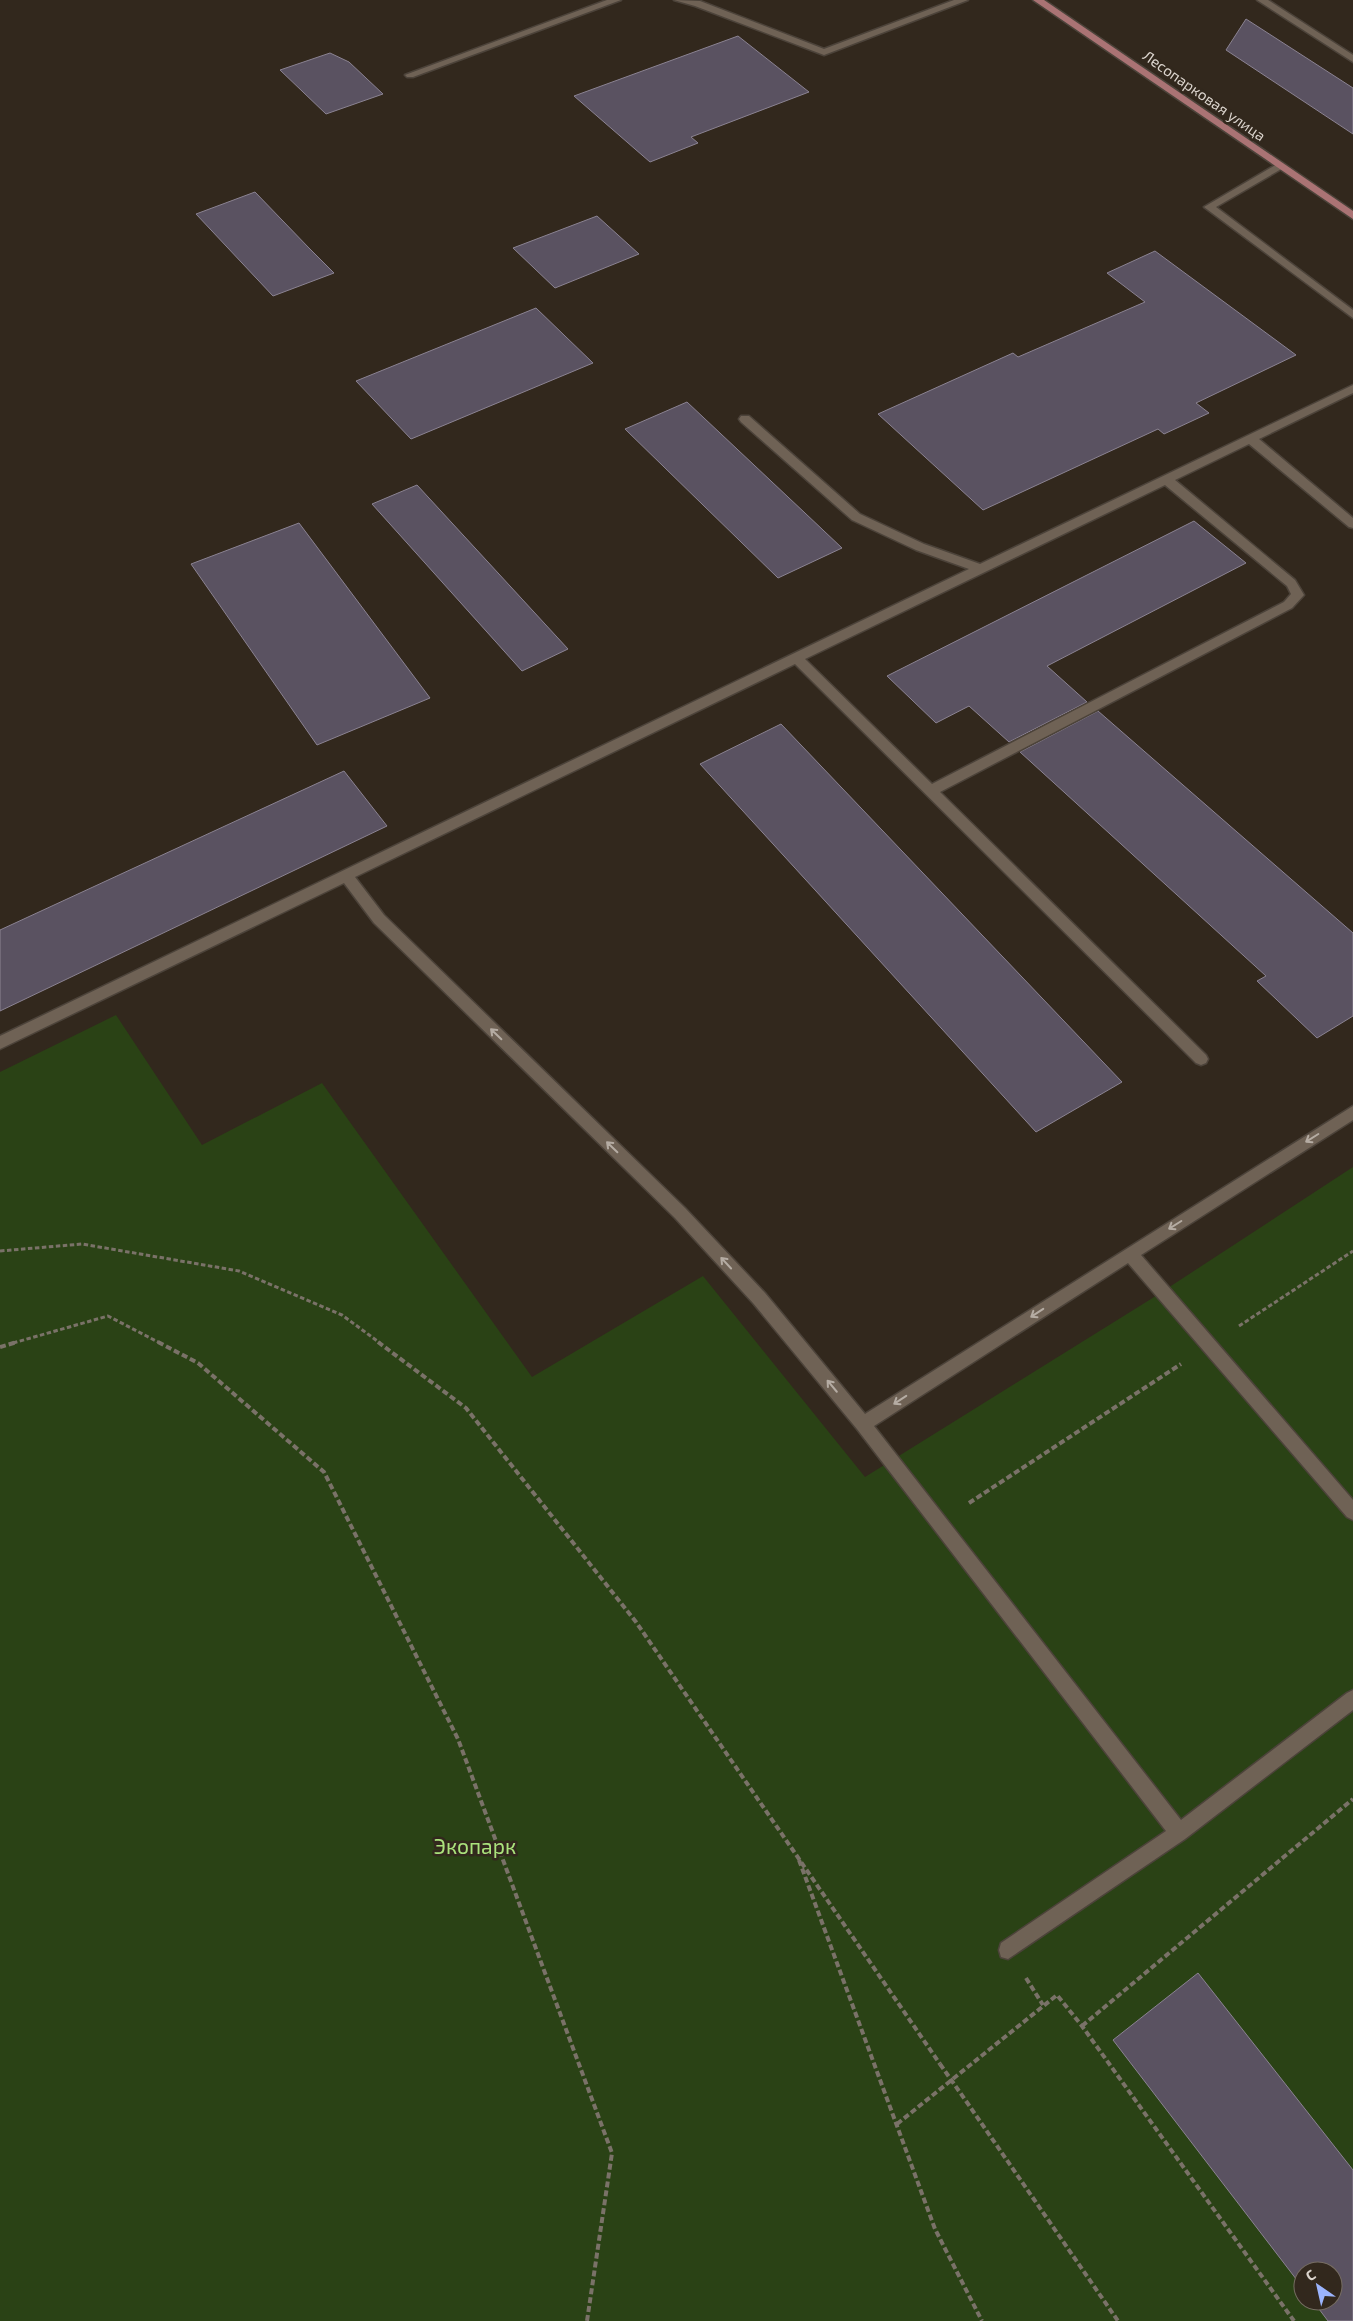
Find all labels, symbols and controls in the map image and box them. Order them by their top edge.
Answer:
street label: Лесопарковая улица [1139,46,1269,145]
one-way arrow [490,1027,502,1040]
one-way arrow [1305,1134,1319,1144]
one-way arrow [606,1141,619,1153]
one-way arrow [1168,1221,1182,1231]
one-way arrow [720,1257,732,1270]
one-way arrow [1031,1308,1045,1318]
one-way arrow [826,1380,838,1393]
one-way arrow [894,1395,908,1405]
park label: Экопарк [434,1833,516,1858]
north arrow [1293,2261,1343,2311]
text: С [1302,2265,1319,2284]

